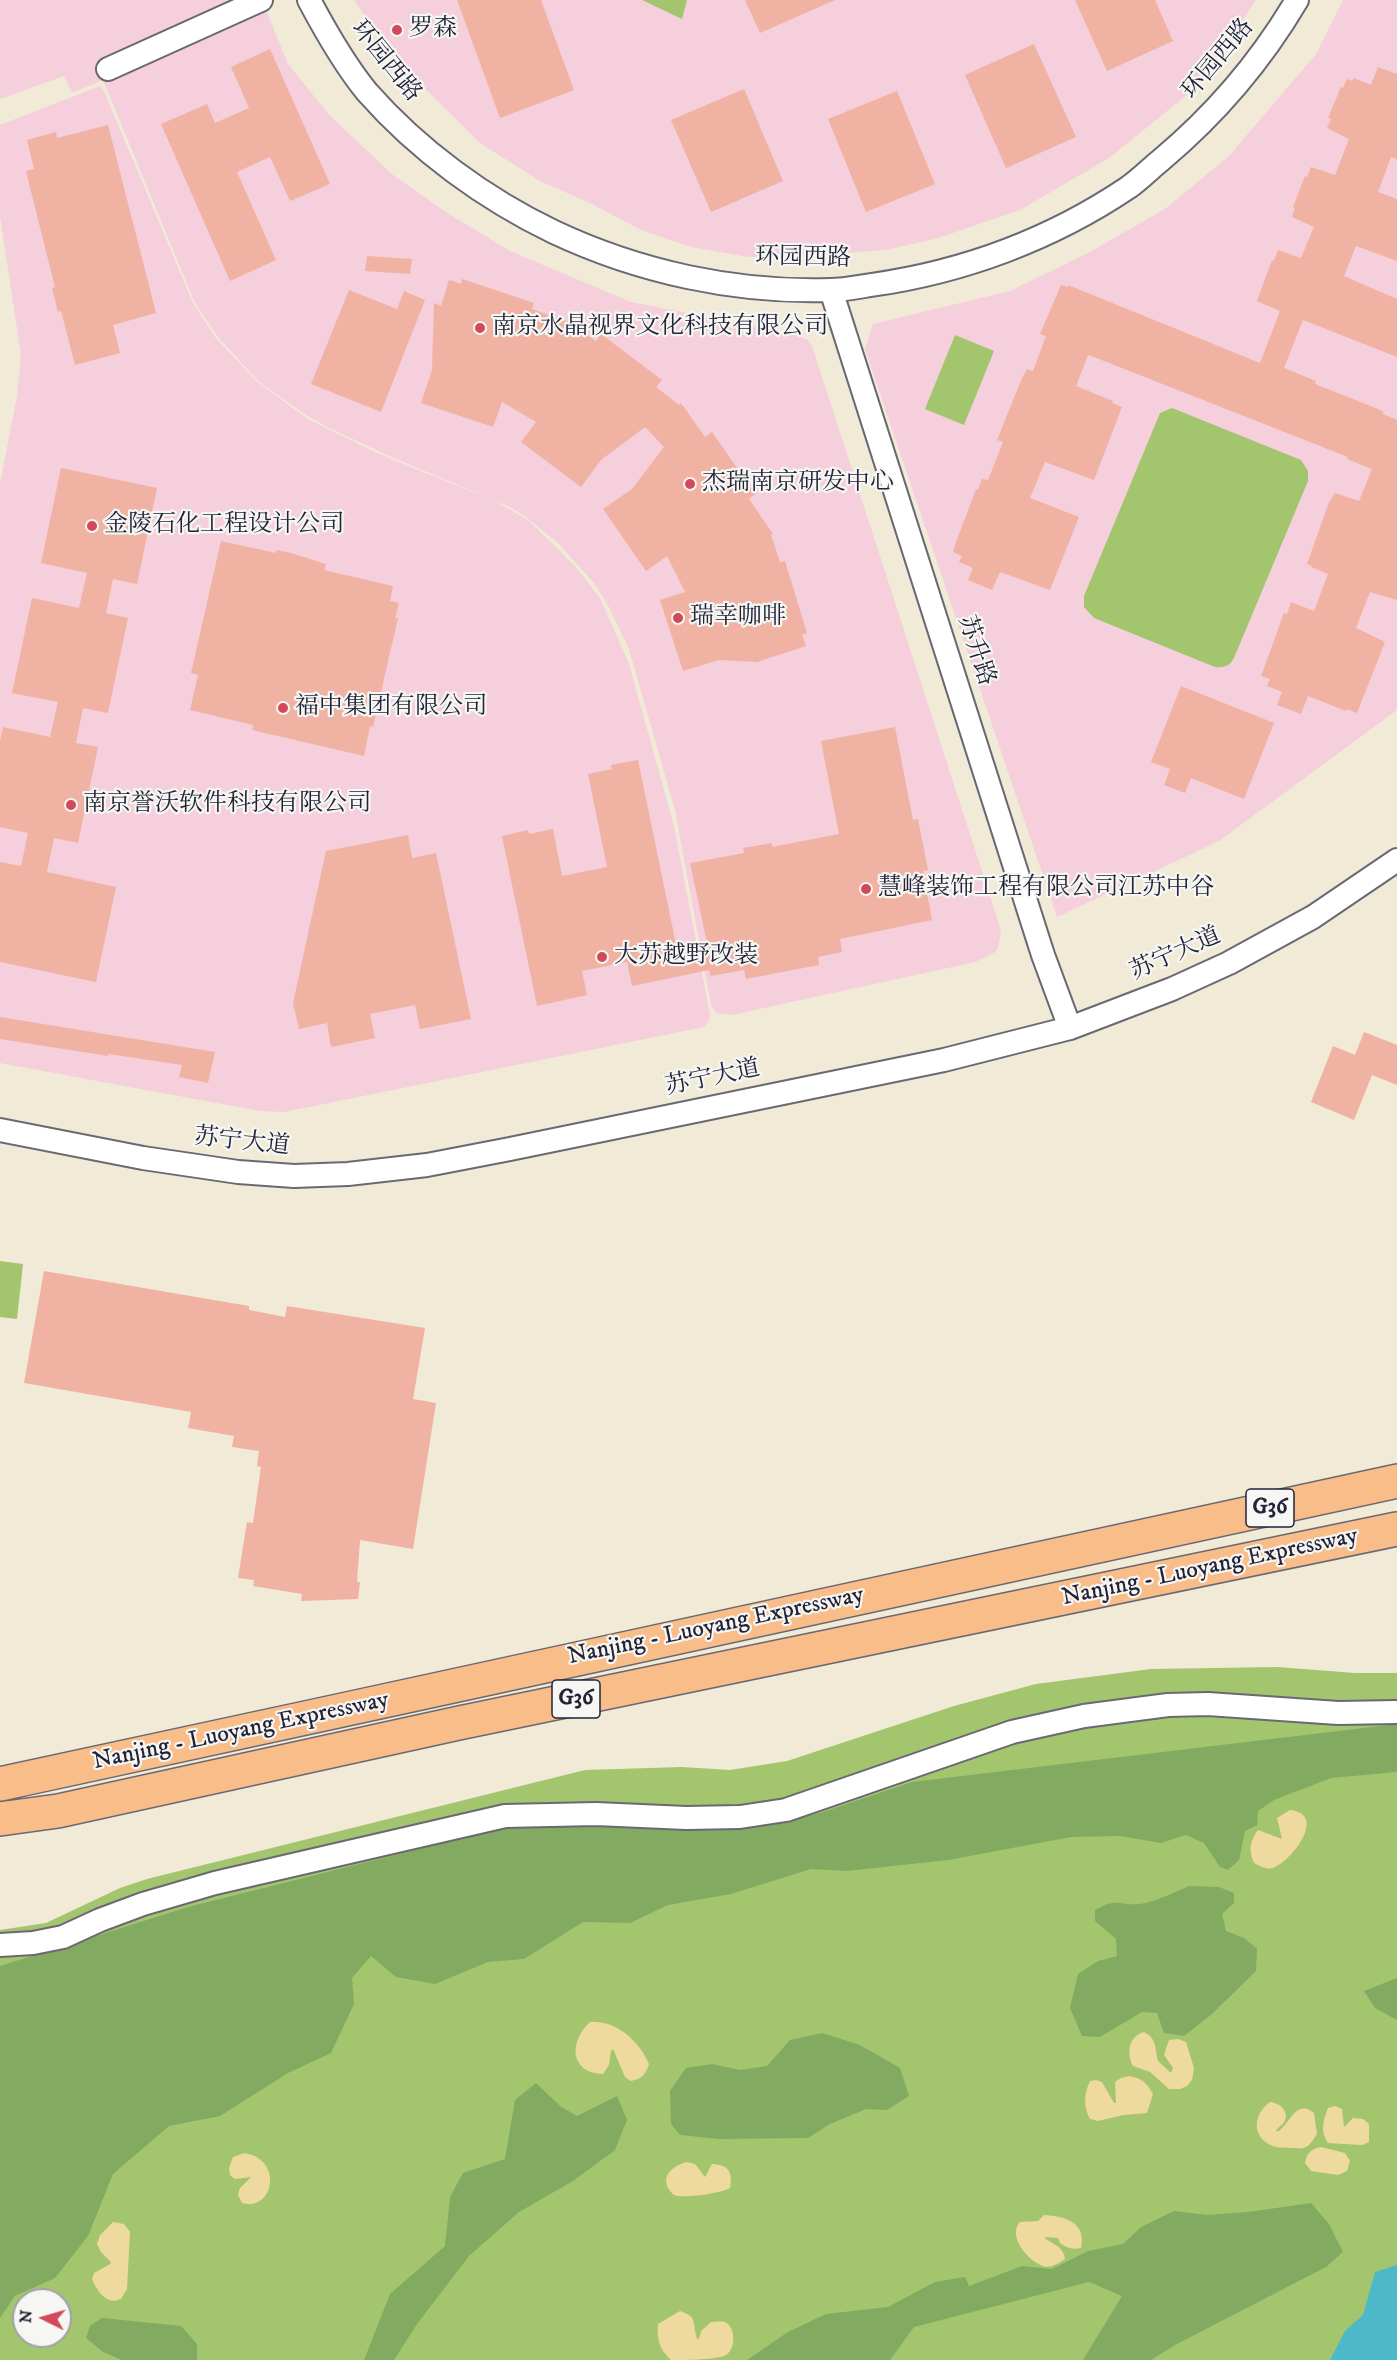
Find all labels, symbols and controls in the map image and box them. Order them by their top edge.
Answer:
street label: 环园西路 [1177,14,1261,106]
street label: 环园西路 [344,16,426,108]
place label: 罗森 [409,16,457,44]
marker: 罗森 [390,23,404,37]
street label: 环园西路 [755,244,851,274]
place label: 南京水晶视界文化科技有限公司 [492,314,828,342]
marker: 南京水晶视界文化科技有限公司 [473,321,487,335]
place label: 杰瑞南京研发中心 [702,470,894,498]
marker: 杰瑞南京研发中心 [683,477,697,491]
place label: 金陵石化工程设计公司 [104,512,344,540]
marker: 金陵石化工程设计公司 [85,519,99,533]
place label: 瑞幸咖啡 [690,604,786,632]
marker: 瑞幸咖啡 [671,611,685,625]
street label: 苏升路 [950,612,1000,690]
place label: 福中集团有限公司 [295,694,487,722]
marker: 福中集团有限公司 [276,701,290,715]
place label: 南京誉沃软件科技有限公司 [83,791,371,819]
marker: 南京誉沃软件科技有限公司 [64,798,78,812]
place label: 慧峰装饰工程有限公司江苏中谷 [878,875,1214,903]
marker: 慧峰装饰工程有限公司江苏中谷 [859,882,873,896]
street label: 苏宁大道 [1126,922,1226,988]
place label: 大苏越野改装 [614,943,758,971]
marker: 大苏越野改装 [595,950,609,964]
street label: 苏宁大道 [663,1055,763,1103]
street label: 苏宁大道 [193,1124,291,1162]
road number: G36 [1246,1489,1294,1527]
street label: Nanjing - Luoyang Expressway [1059,1523,1361,1613]
street label: Nanjing - Luoyang Expressway [565,1582,867,1672]
road number: G36 [552,1680,600,1718]
street label: Nanjing - Luoyang Expressway [90,1687,392,1777]
north arrow [12,2288,72,2348]
text: N [16,2309,37,2324]

